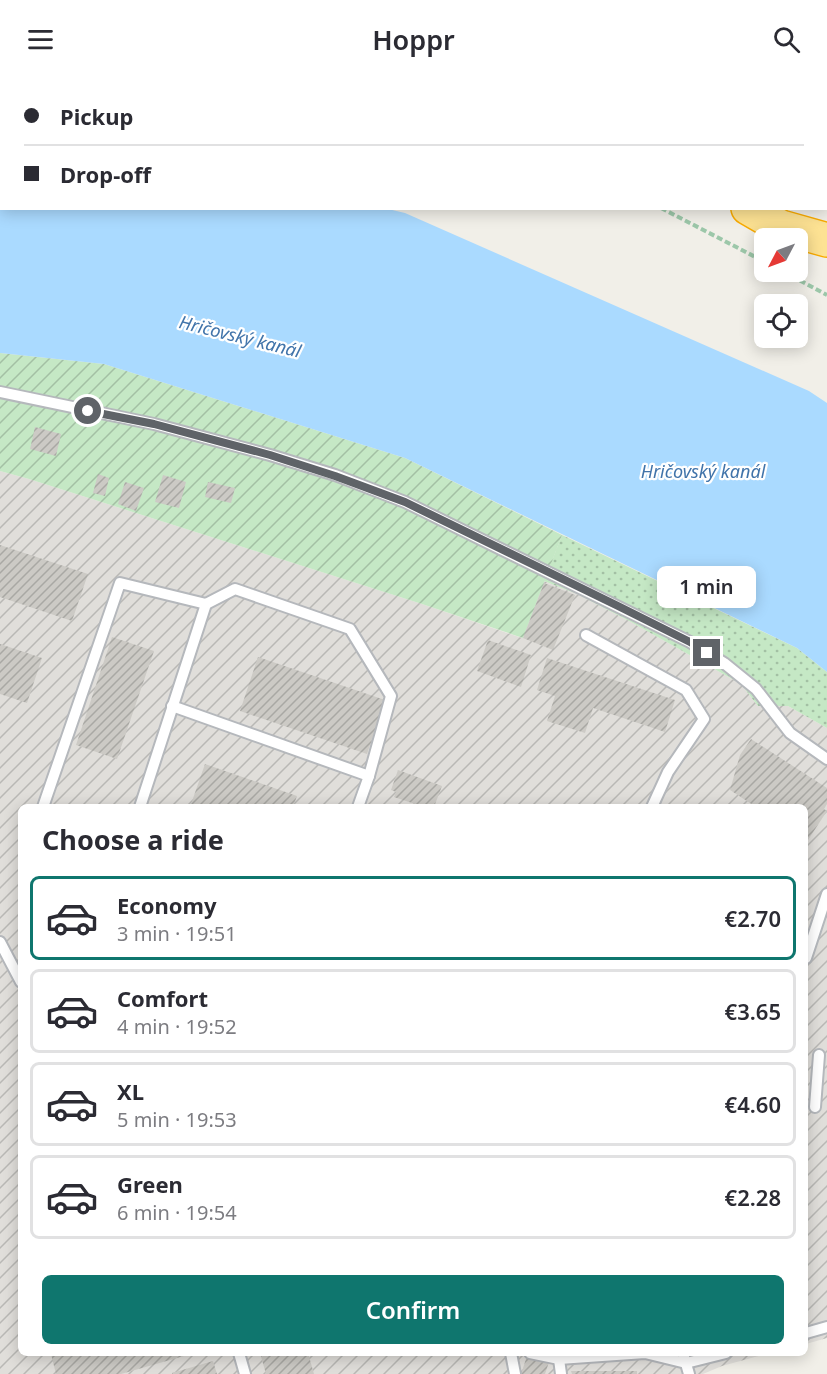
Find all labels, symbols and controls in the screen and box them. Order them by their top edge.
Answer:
text: Hoppr [372,21,455,58]
icon: menu [24,23,57,56]
icon: search [770,23,803,56]
text: Pickup [60,101,133,131]
text: Drop-off [60,159,151,189]
north arrow [754,228,808,282]
map controls [754,228,808,348]
button: locate [754,294,808,348]
water label: Hričovský kanál [177,309,304,363]
route start [74,397,101,424]
water label: Hričovský kanál [641,459,766,483]
callout: 1 min [658,566,756,608]
text: 1 min [679,573,734,600]
route end [693,639,720,666]
text: Choose a ride [42,821,224,858]
text: Economy [117,890,216,920]
icon: car [45,891,99,945]
text: €2.70 [725,903,781,933]
text: 3 min · 19:51 [117,920,237,947]
text: Comfort [117,983,208,1013]
icon: car [45,984,99,1038]
text: €3.65 [725,996,781,1026]
text: 4 min · 19:52 [117,1013,237,1040]
text: XL [117,1076,144,1106]
icon: car [45,1077,99,1131]
text: €4.60 [725,1089,781,1119]
text: 5 min · 19:53 [117,1106,237,1133]
text: Green [117,1169,183,1199]
icon: car [45,1170,99,1224]
text: €2.28 [725,1182,781,1212]
text: 6 min · 19:54 [117,1199,237,1226]
button: Confirm [42,1275,784,1344]

